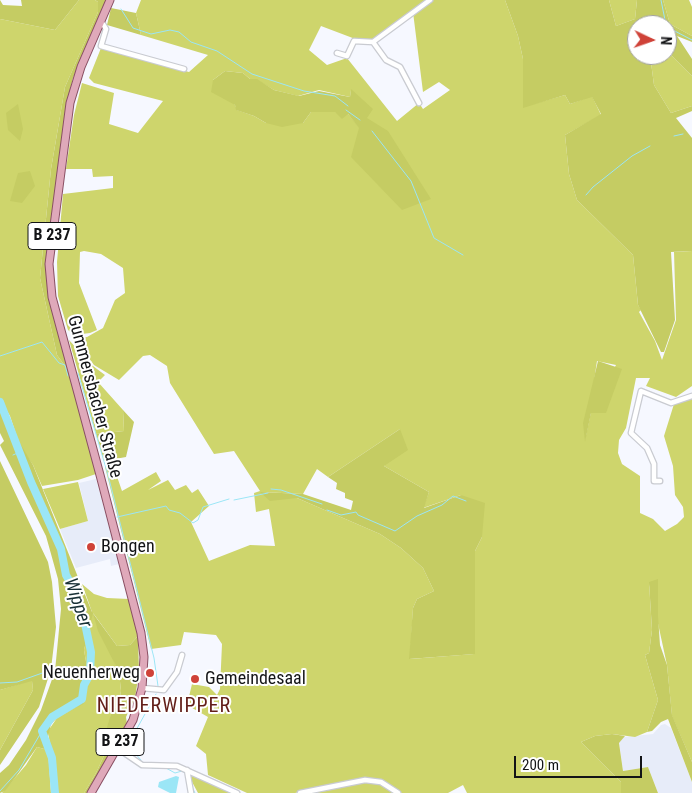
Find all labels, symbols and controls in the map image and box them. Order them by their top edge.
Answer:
north arrow [627,15,677,65]
text: N [658,36,674,45]
road number: B 237 [28,222,76,250]
street label: Gummersbacher Straße [62,313,126,481]
place label: Bongen [101,536,155,558]
marker: Bongen [85,541,97,553]
water label: Wipper [58,575,96,631]
place label: Neuenherweg [43,662,140,684]
marker: Neuenherweg [144,667,156,679]
place label: Gemeindesaal [205,668,306,690]
marker: Gemeindesaal [189,673,201,685]
district label: NIEDERWIPPER [95,695,233,719]
road number: B 237 [96,729,144,756]
scale bar [517,746,644,778]
text: 200 m [522,756,559,774]

